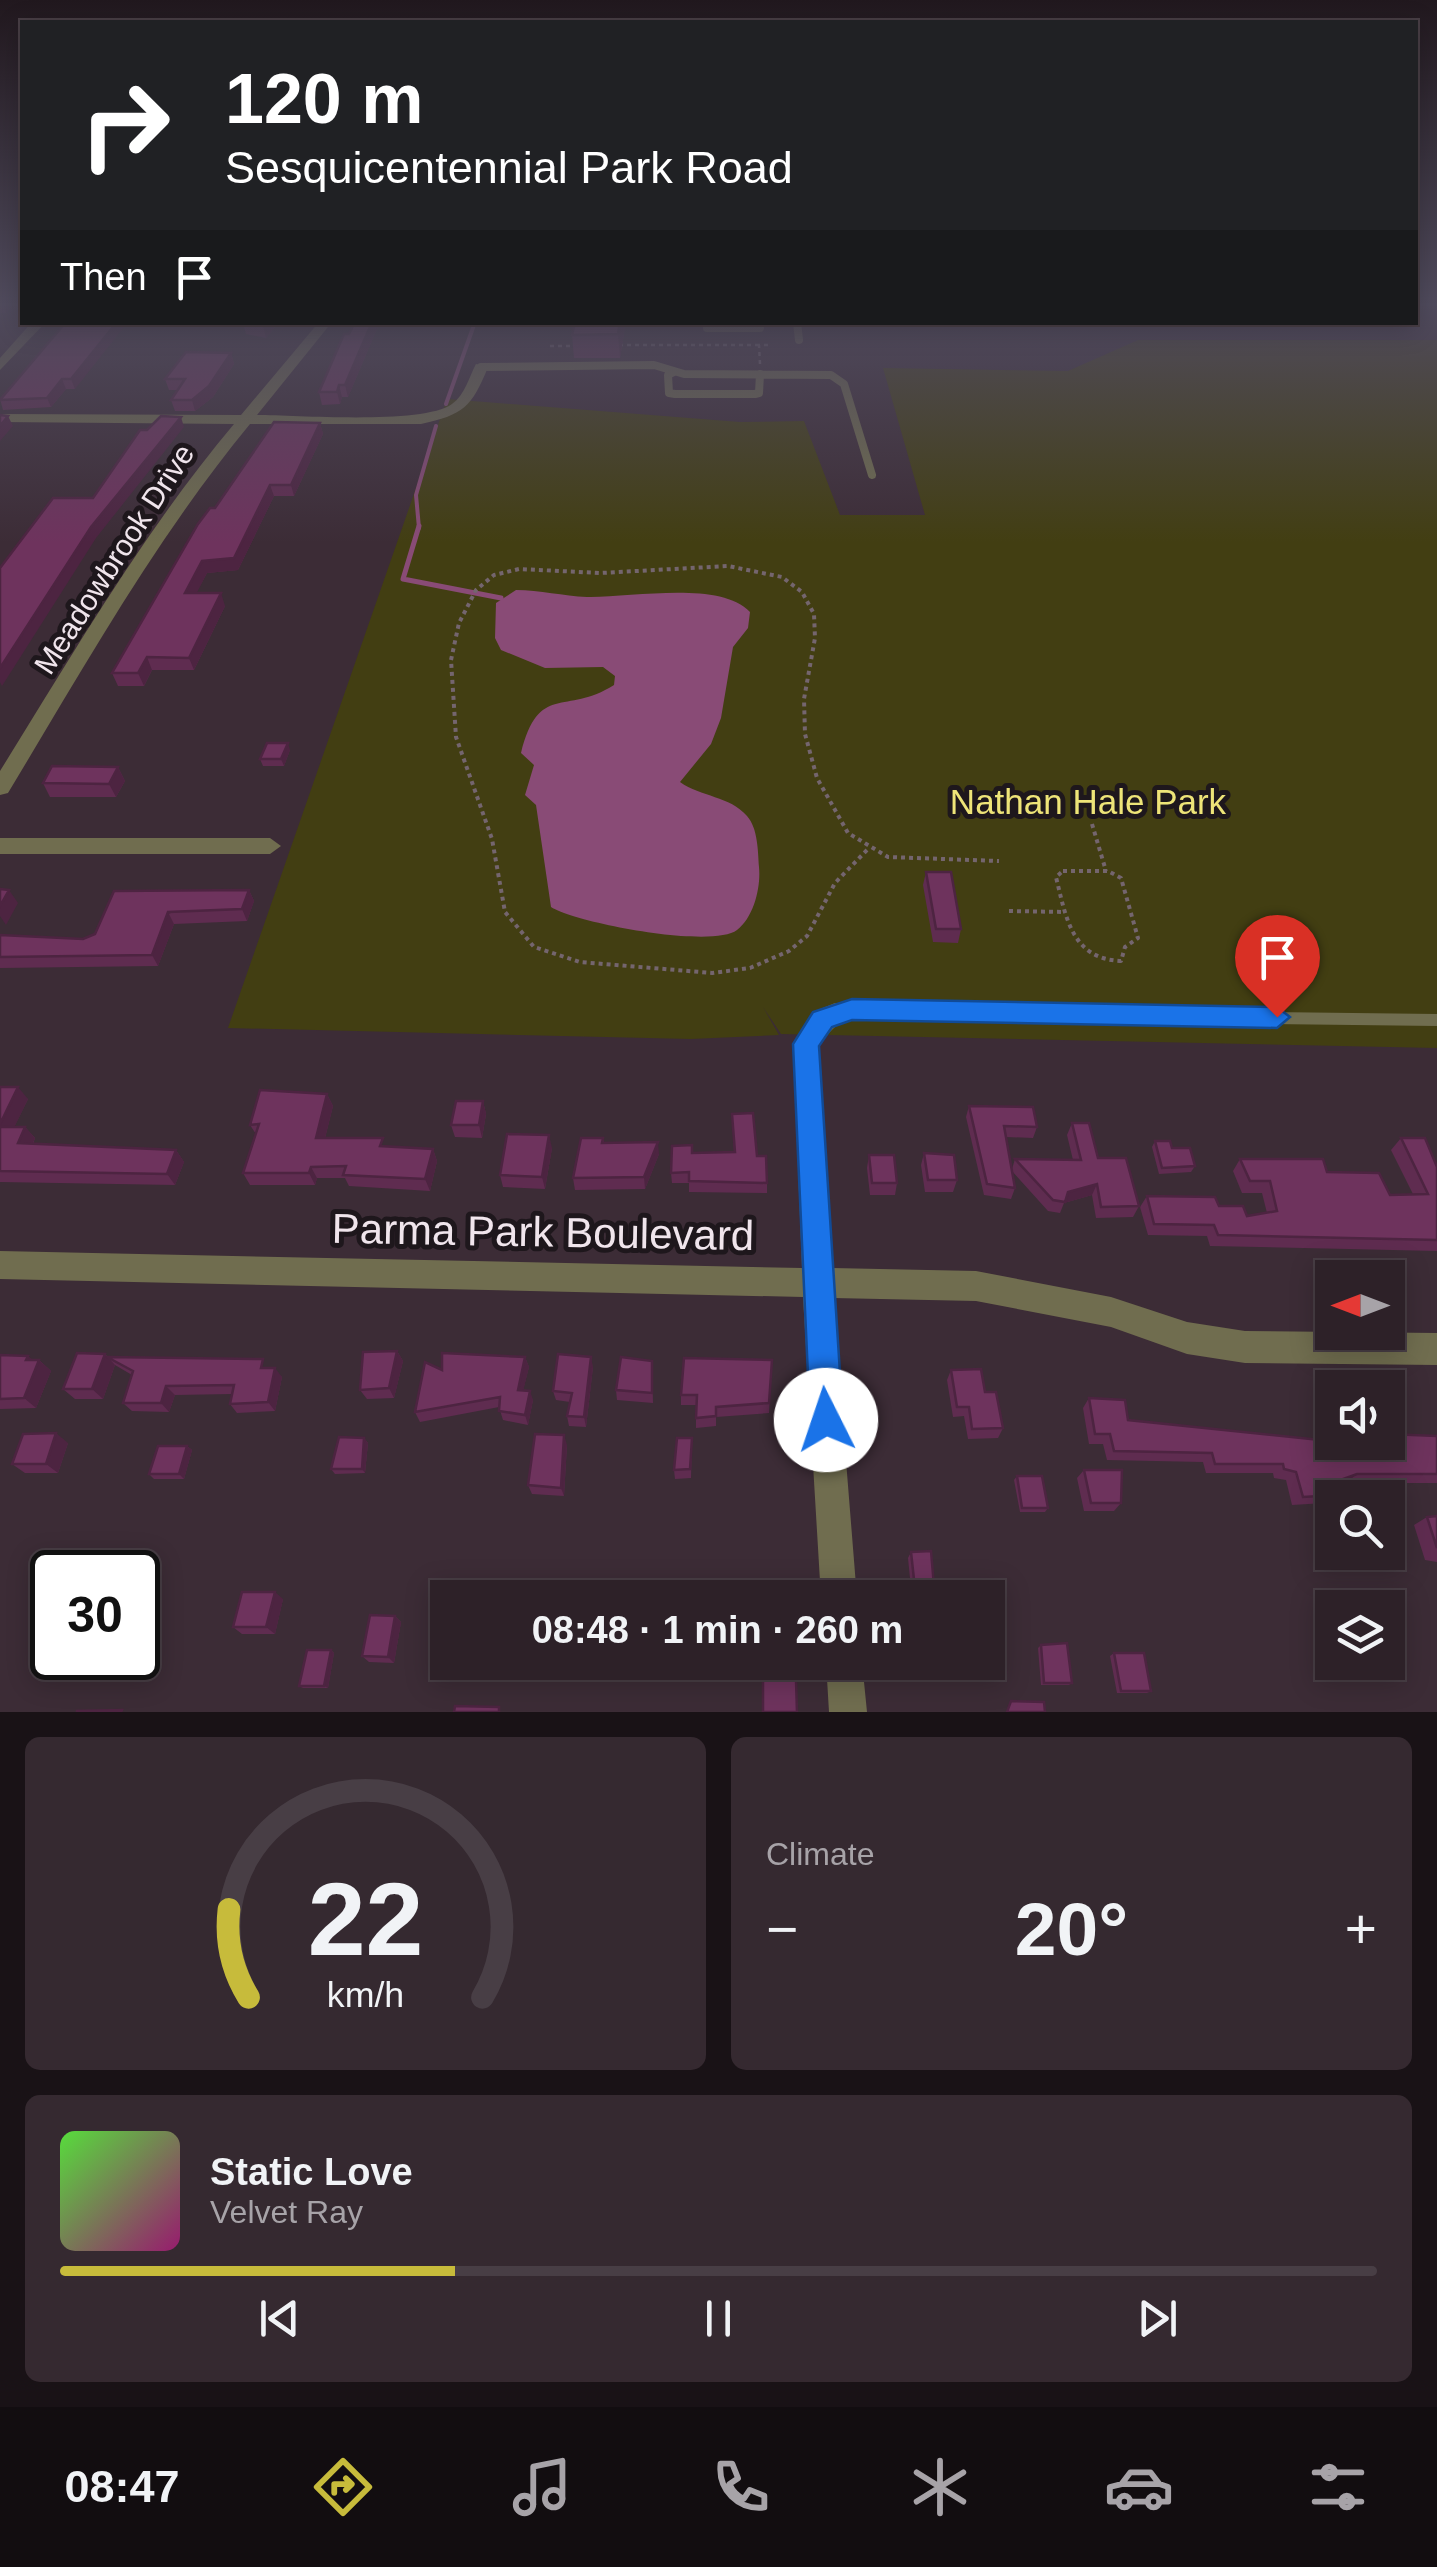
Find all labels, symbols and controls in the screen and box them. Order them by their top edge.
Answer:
icon: right [60,60,190,190]
text: 120 m [225,60,423,138]
text: Sesquicentennial Park Road [225,142,793,193]
icon: arrive [167,250,222,305]
text: Then [60,256,147,298]
street label: Meadowbrook Drive [28,438,200,680]
park label: Nathan Hale Park [950,782,1227,821]
pin [1235,915,1320,1018]
icon: arrive [1250,930,1305,985]
street label: Parma Park Boulevard [331,1205,755,1259]
north arrow [1315,1260,1405,1350]
map controls [1315,1260,1405,1680]
position arrow [774,1368,878,1472]
button: sound [1315,1370,1405,1460]
button: search [1315,1480,1405,1570]
speed limit sign: 30 [30,1550,160,1680]
button: layers [1315,1590,1405,1680]
text: 08:48 · 1 min · 260 m [532,1609,903,1651]
text: Climate [766,1836,874,1872]
text: 22 [308,1861,423,1977]
text: 20° [1015,1887,1128,1971]
text: − [766,1898,798,1960]
text: + [1345,1898,1377,1960]
text: km/h [327,1975,404,2015]
text: Static Love [210,2151,413,2193]
text: Velvet Ray [210,2194,363,2230]
icon: previous [252,2291,307,2346]
icon: pause [691,2291,746,2346]
icon: next [1130,2291,1185,2346]
icon: directions [308,2452,378,2522]
icon: music [507,2452,577,2522]
icon: phone [706,2452,776,2522]
icon: climate [905,2452,975,2522]
icon: car [1104,2452,1174,2522]
icon: filters [1303,2452,1373,2522]
text: 08:47 [64,2461,180,2512]

